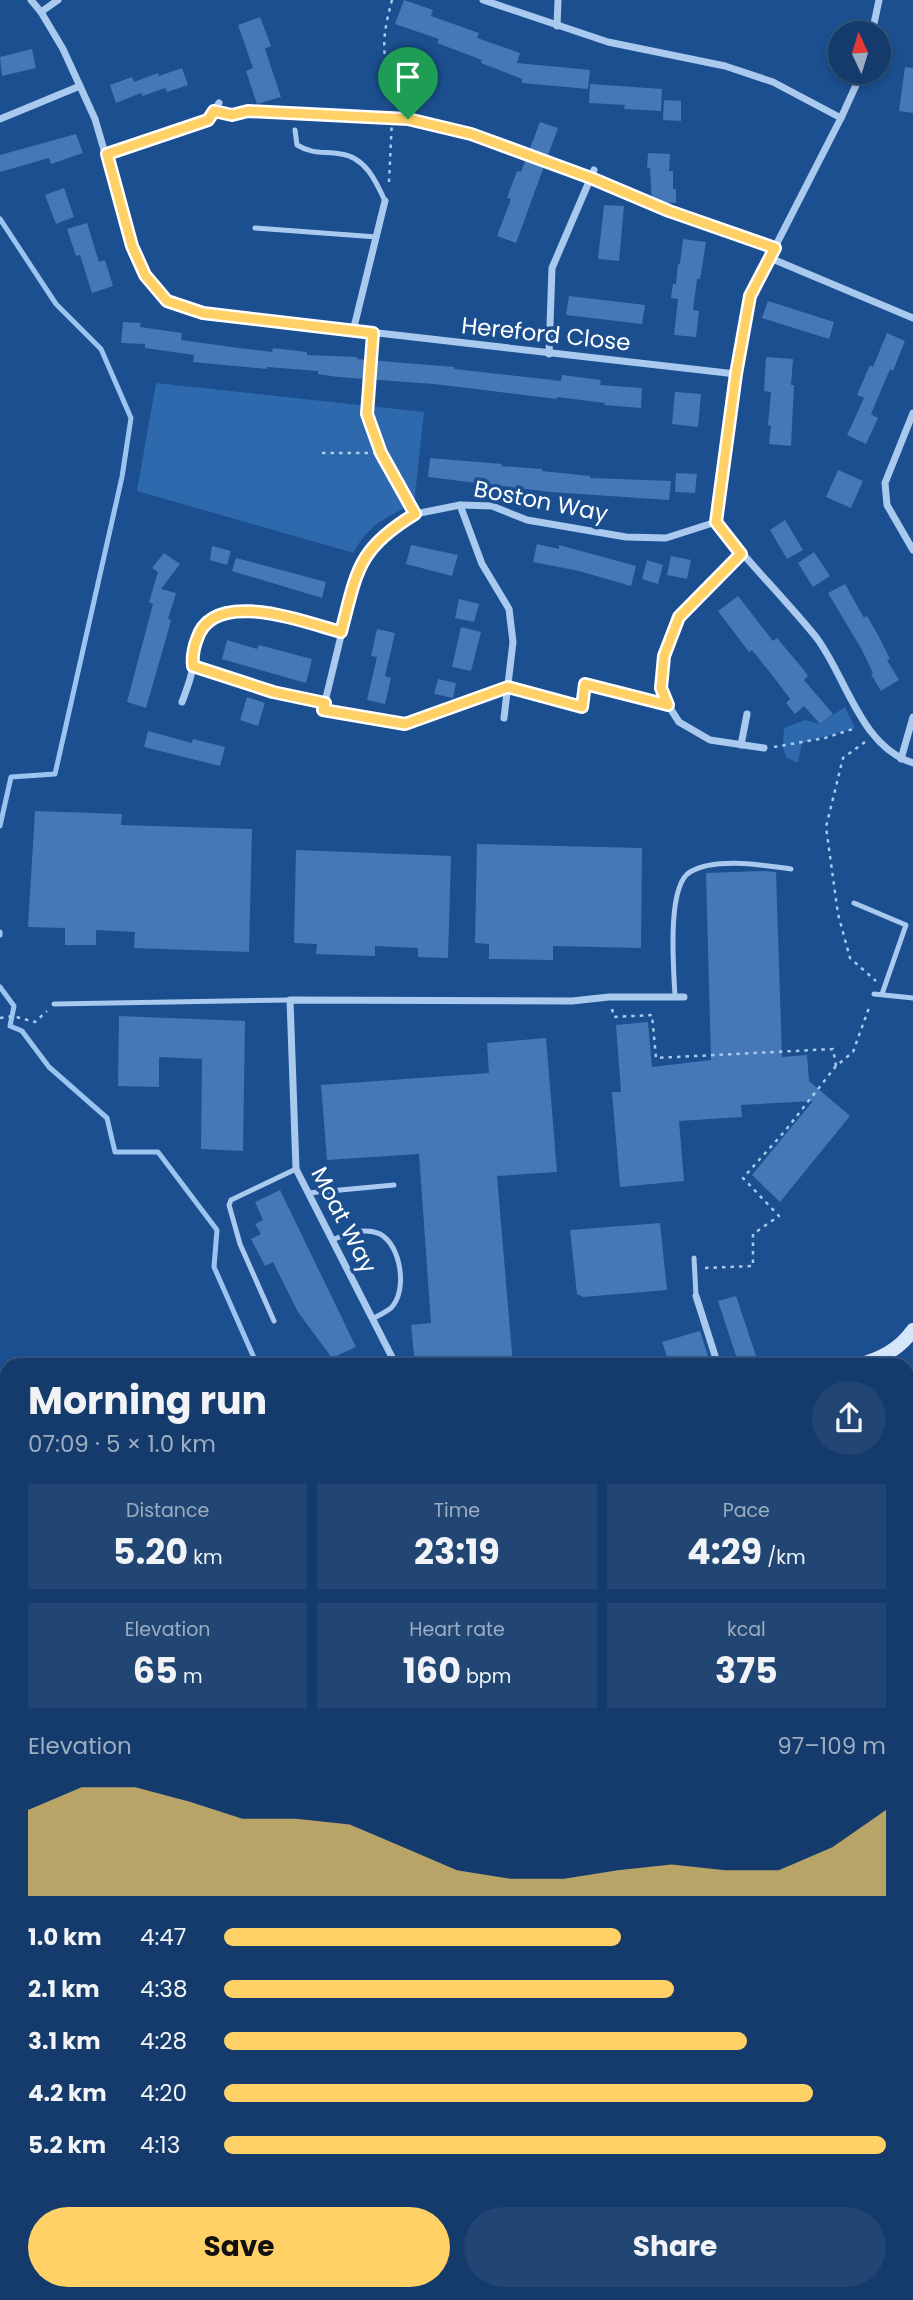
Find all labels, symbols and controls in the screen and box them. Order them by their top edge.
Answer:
north arrow [828,21,891,84]
map controls [828,21,891,84]
pin [378,47,438,119]
icon: arrive [389,58,427,96]
street label: Hereford Close [460,309,632,359]
street label: Boston Way [471,472,611,530]
street label: Moat Way [304,1161,385,1279]
text: Morning run [28,1374,267,1427]
button: share [812,1381,886,1455]
text: 07:09 · 5 × 1.0 km [28,1428,216,1460]
text: Distance [126,1497,209,1524]
text: Time [434,1497,480,1524]
text: Pace [723,1497,770,1524]
text: 5.20 [113,1527,188,1576]
text: 23:19 [414,1527,500,1576]
text: 4:29 [687,1527,762,1576]
text: km [188,1544,223,1571]
text: /km [762,1544,806,1571]
text: Elevation [125,1616,210,1643]
text: Heart rate [409,1616,505,1643]
text: kcal [727,1616,766,1643]
text: 65 [133,1646,178,1695]
text: 160 [403,1646,461,1695]
text: 375 [715,1646,778,1695]
text: m [178,1663,203,1690]
text: bpm [461,1663,511,1690]
text: Elevation [28,1730,132,1762]
text: 97–109 m [777,1730,886,1762]
text: 1.0 km [28,1921,102,1953]
text: 4:47 [140,1921,186,1953]
text: 2.1 km [28,1973,100,2005]
text: 4:38 [140,1973,187,2005]
text: 3.1 km [28,2025,101,2057]
text: 4:28 [140,2025,187,2057]
text: 4.2 km [28,2077,107,2109]
text: 4:20 [140,2077,187,2109]
text: 5.2 km [28,2129,106,2161]
text: 4:13 [140,2129,180,2161]
button: Save [28,2207,450,2287]
button: Share [464,2207,886,2287]

